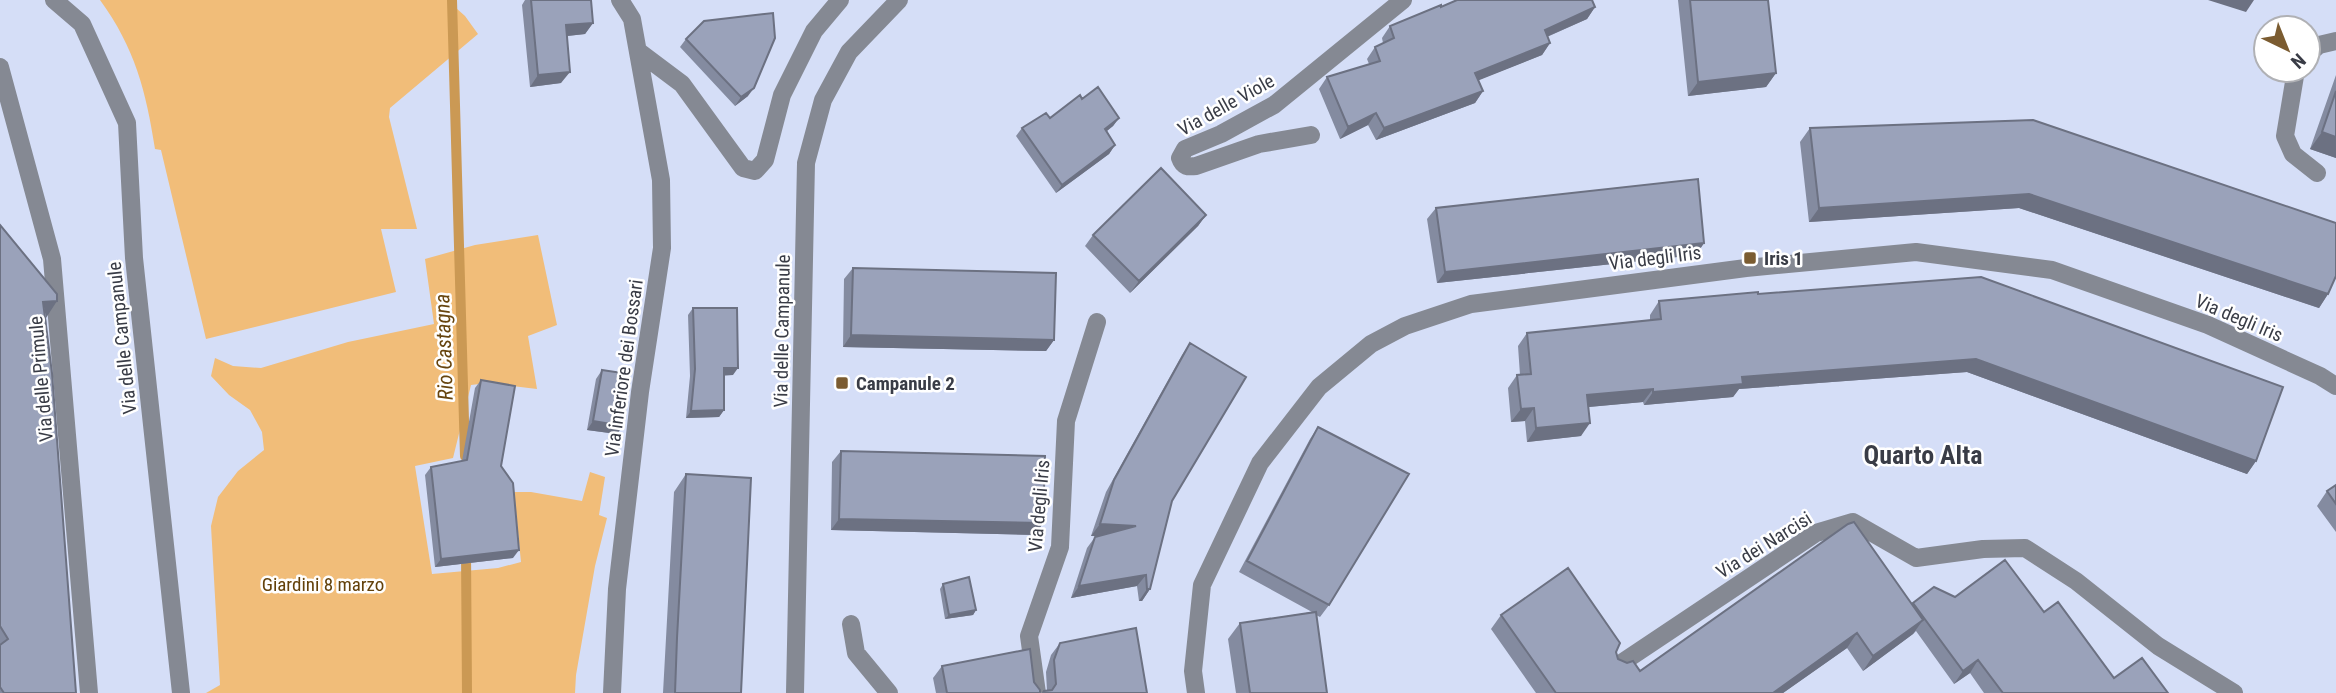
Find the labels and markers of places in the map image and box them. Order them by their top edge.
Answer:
place label: Iris 1 [1764,247,1803,270]
marker: Iris 1 [1742,250,1758,266]
place label: Campanule 2 [856,372,955,395]
marker: Campanule 2 [834,375,850,391]

